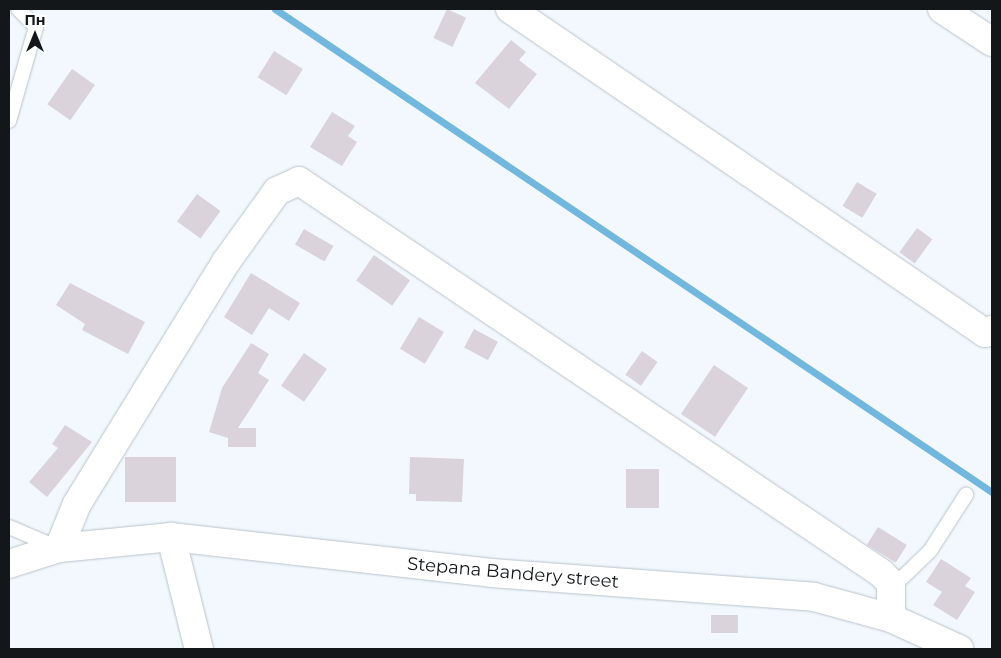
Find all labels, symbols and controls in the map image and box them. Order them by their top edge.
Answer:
north arrow [10,10,60,60]
text: Пн [24,11,46,29]
street label: Stepana Bandery street [406,553,620,593]

